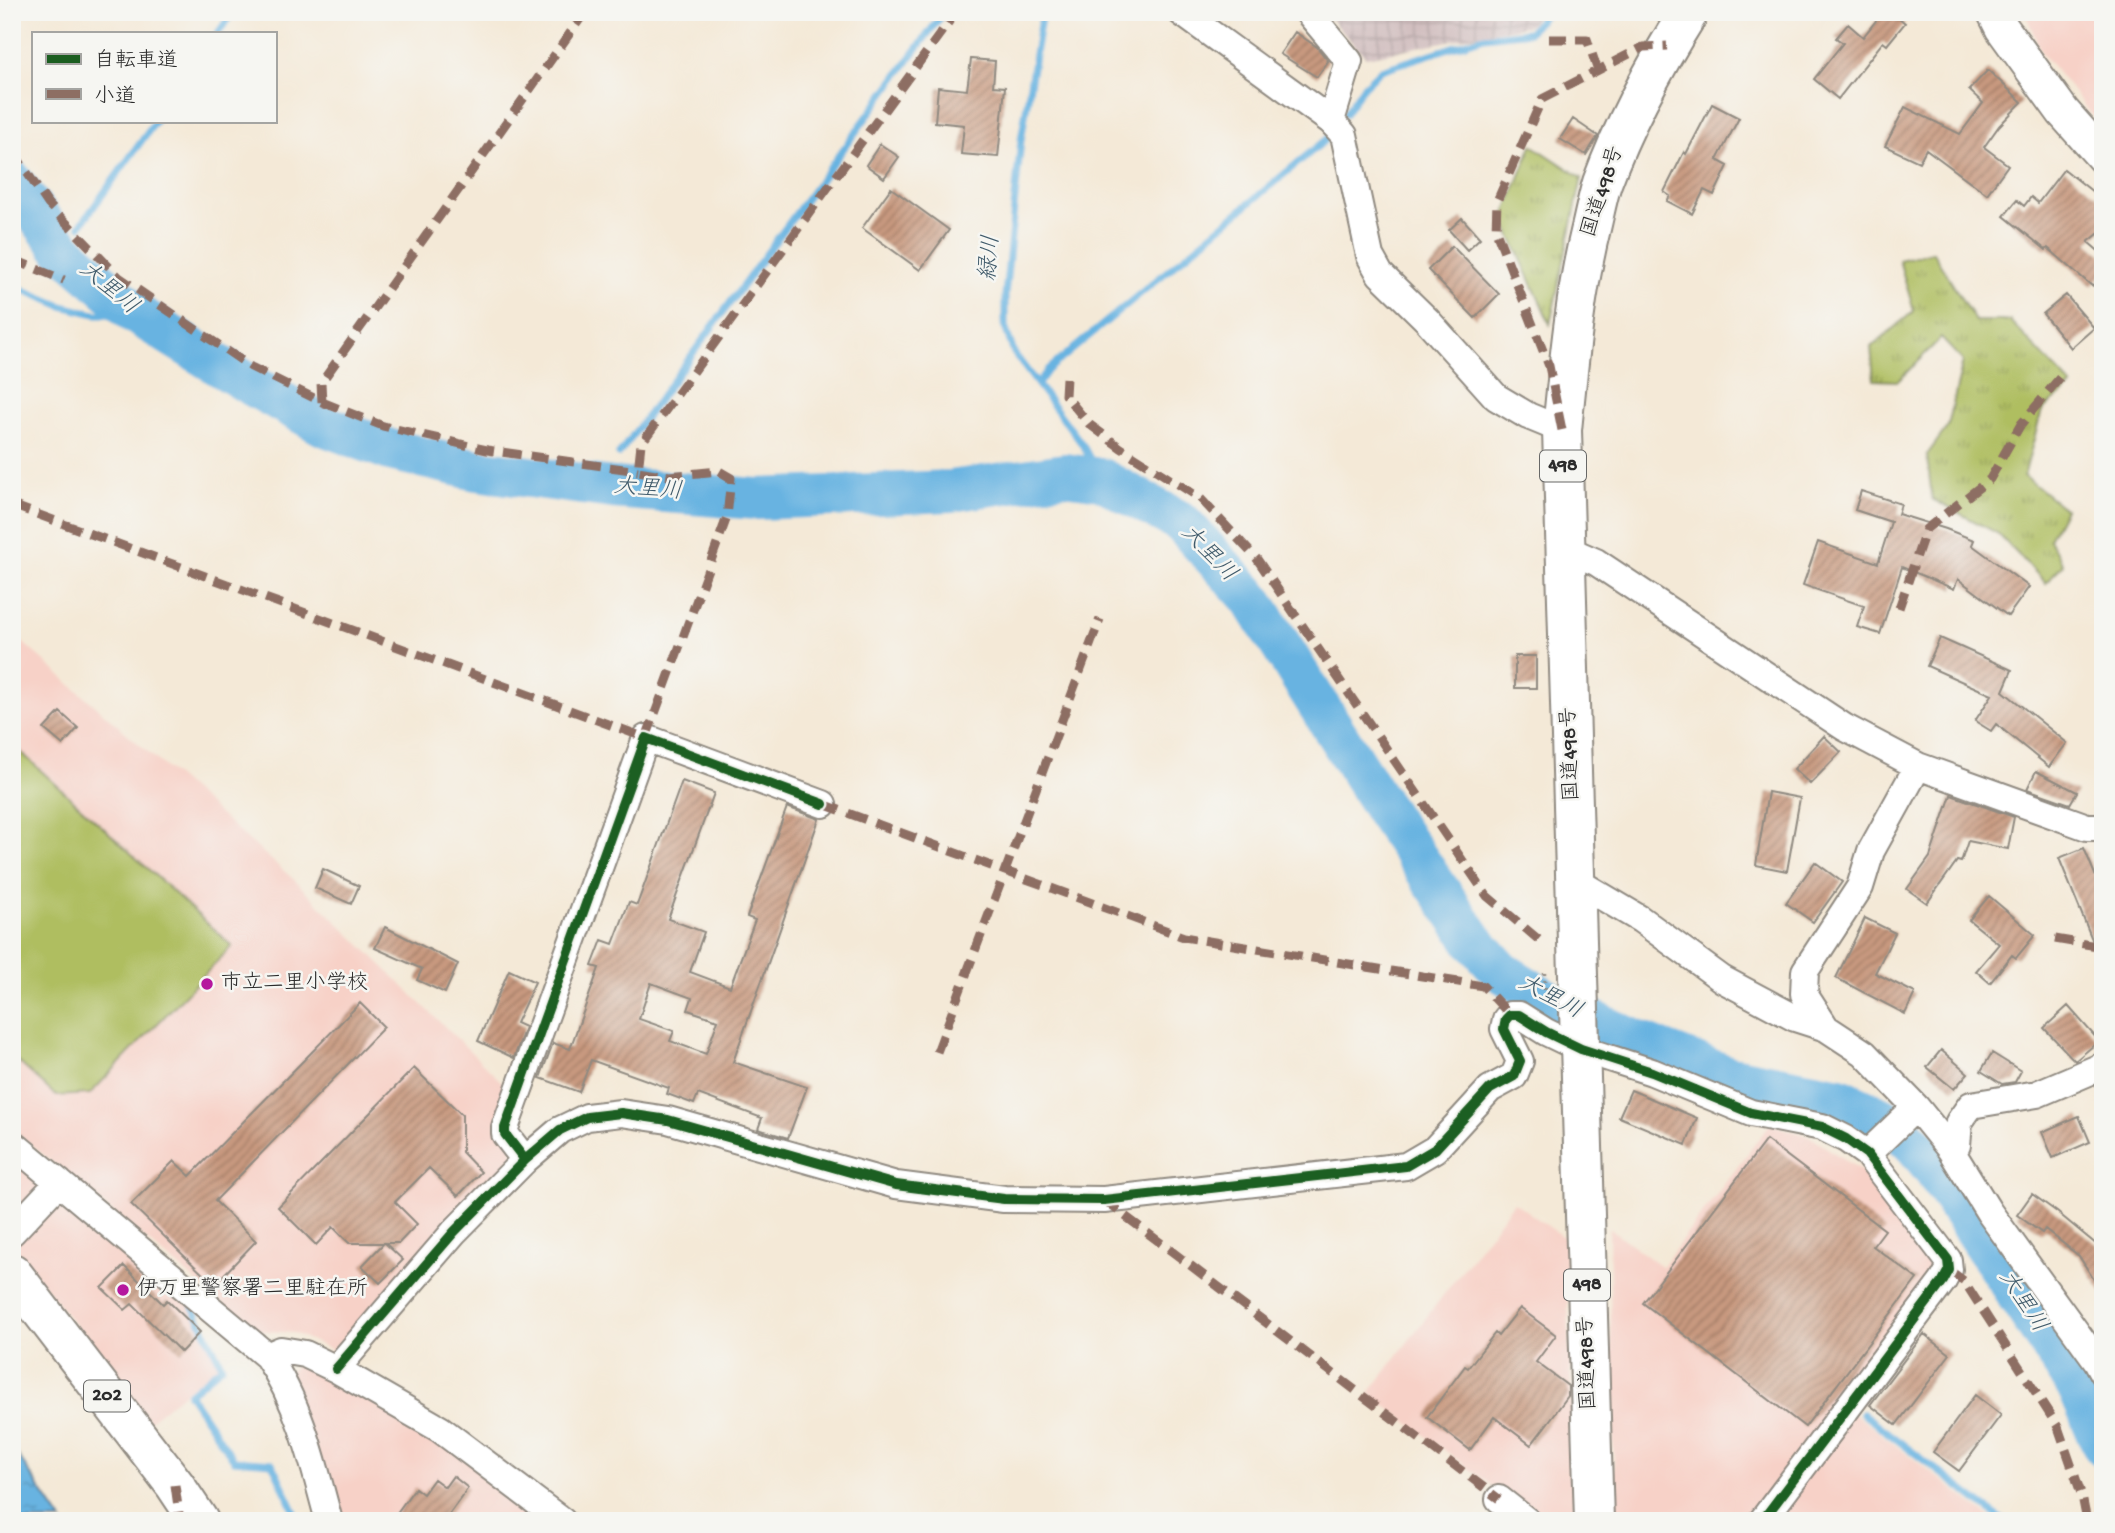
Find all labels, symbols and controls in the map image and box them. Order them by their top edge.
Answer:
legend [32,32,276,122]
text: 自転車道 [94,48,178,75]
text: 小道 [94,85,136,111]
street label: 国道498号 [1576,143,1631,241]
water label: 緑川 [975,234,1006,282]
water label: 大里川 [73,256,143,322]
road number: 498 [1540,450,1586,481]
water label: 大里川 [612,474,684,506]
water label: 大里川 [1174,520,1242,588]
street label: 国道498号 [1557,706,1586,802]
water label: 大里川 [1513,970,1587,1026]
place label: 市立二里小学校 [221,971,368,997]
marker: 市立二里小学校 [199,976,215,992]
water label: 大里川 [1992,1266,2052,1338]
road number: 498 [1564,1270,1610,1301]
place label: 伊万里警察署二里駐在所 [137,1276,368,1303]
marker: 伊万里警察署二里駐在所 [115,1282,131,1298]
street label: 国道498号 [1574,1315,1603,1411]
road number: 202 [84,1380,130,1412]

